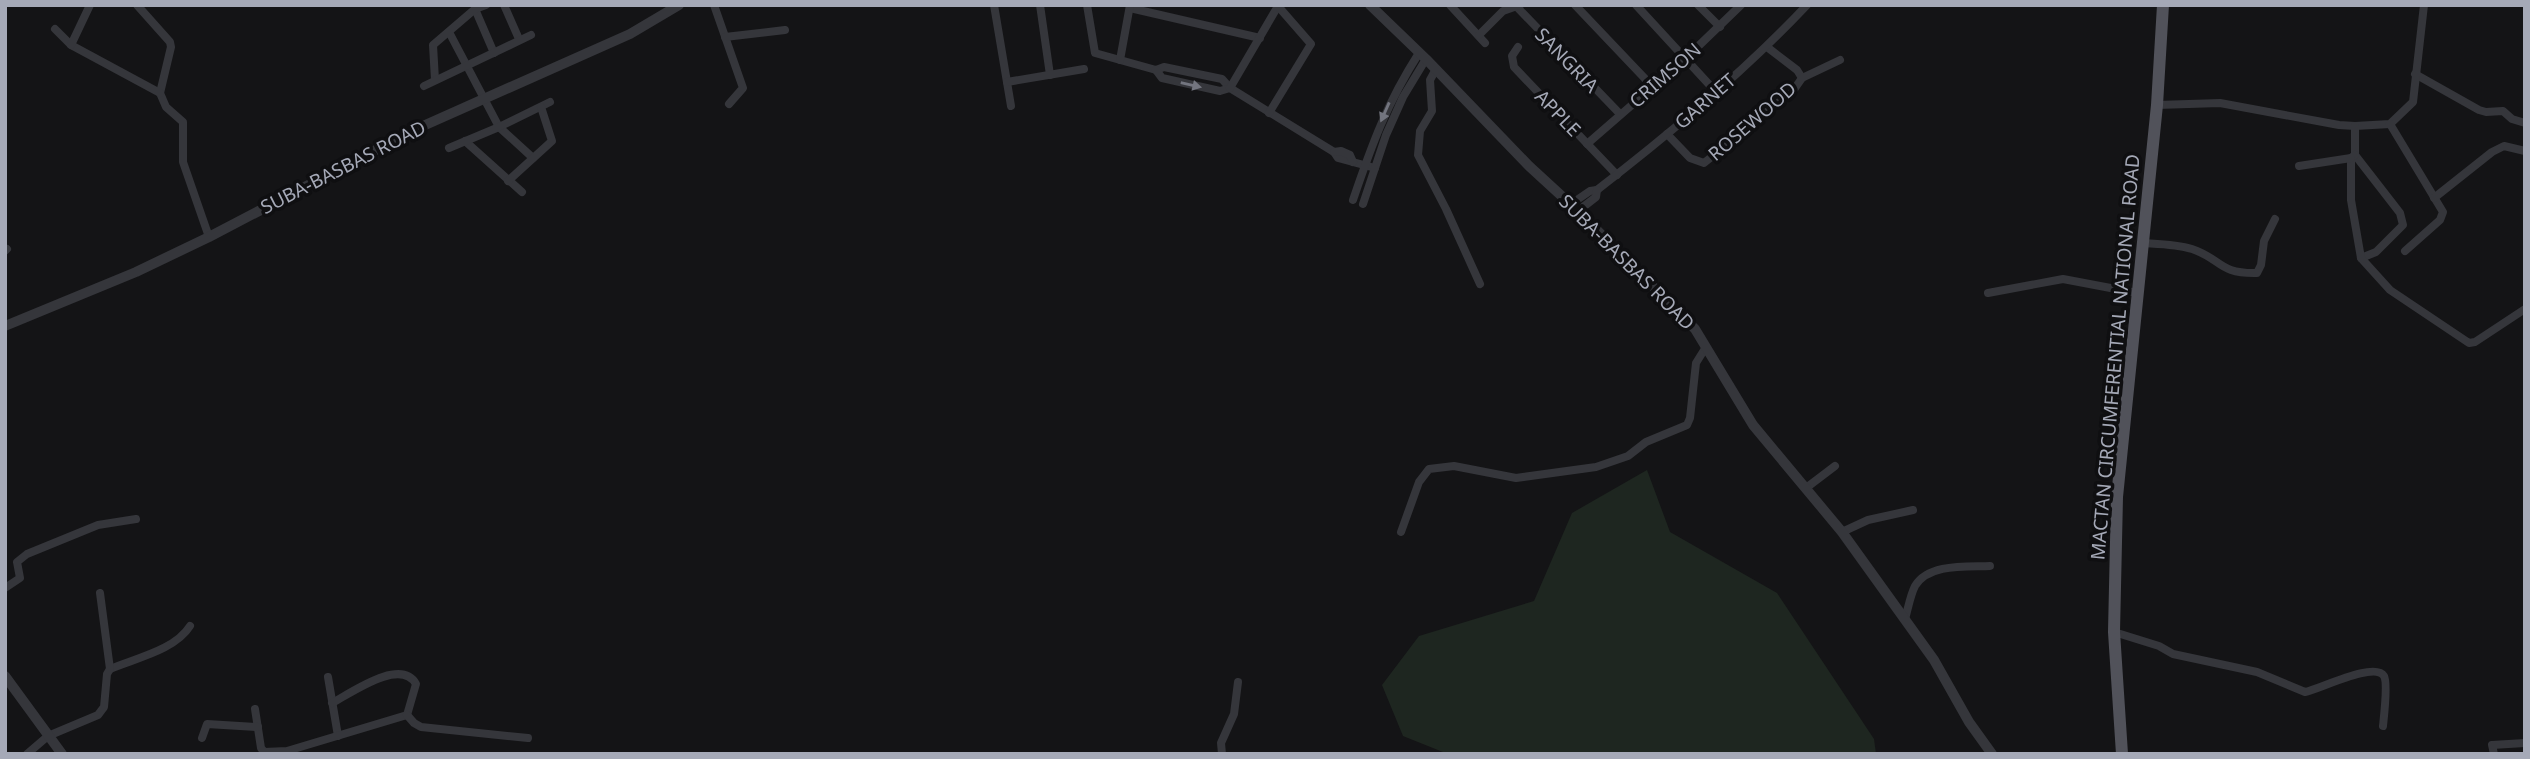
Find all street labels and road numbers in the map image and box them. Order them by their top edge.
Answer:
street label: SANGRIA [1529,22,1605,99]
street label: CRIMSON [1624,37,1706,113]
street label: GARNET [1669,67,1742,135]
street label: ROSEWOOD [1702,76,1802,166]
street label: APPLE [1529,84,1587,142]
street label: SUBA-BASBAS ROAD [256,114,430,220]
street label: MACTAN CIRCUMFERENTIAL NATIONAL ROAD [2084,153,2146,561]
street label: SUBA-BASBAS ROAD [1553,188,1701,336]

